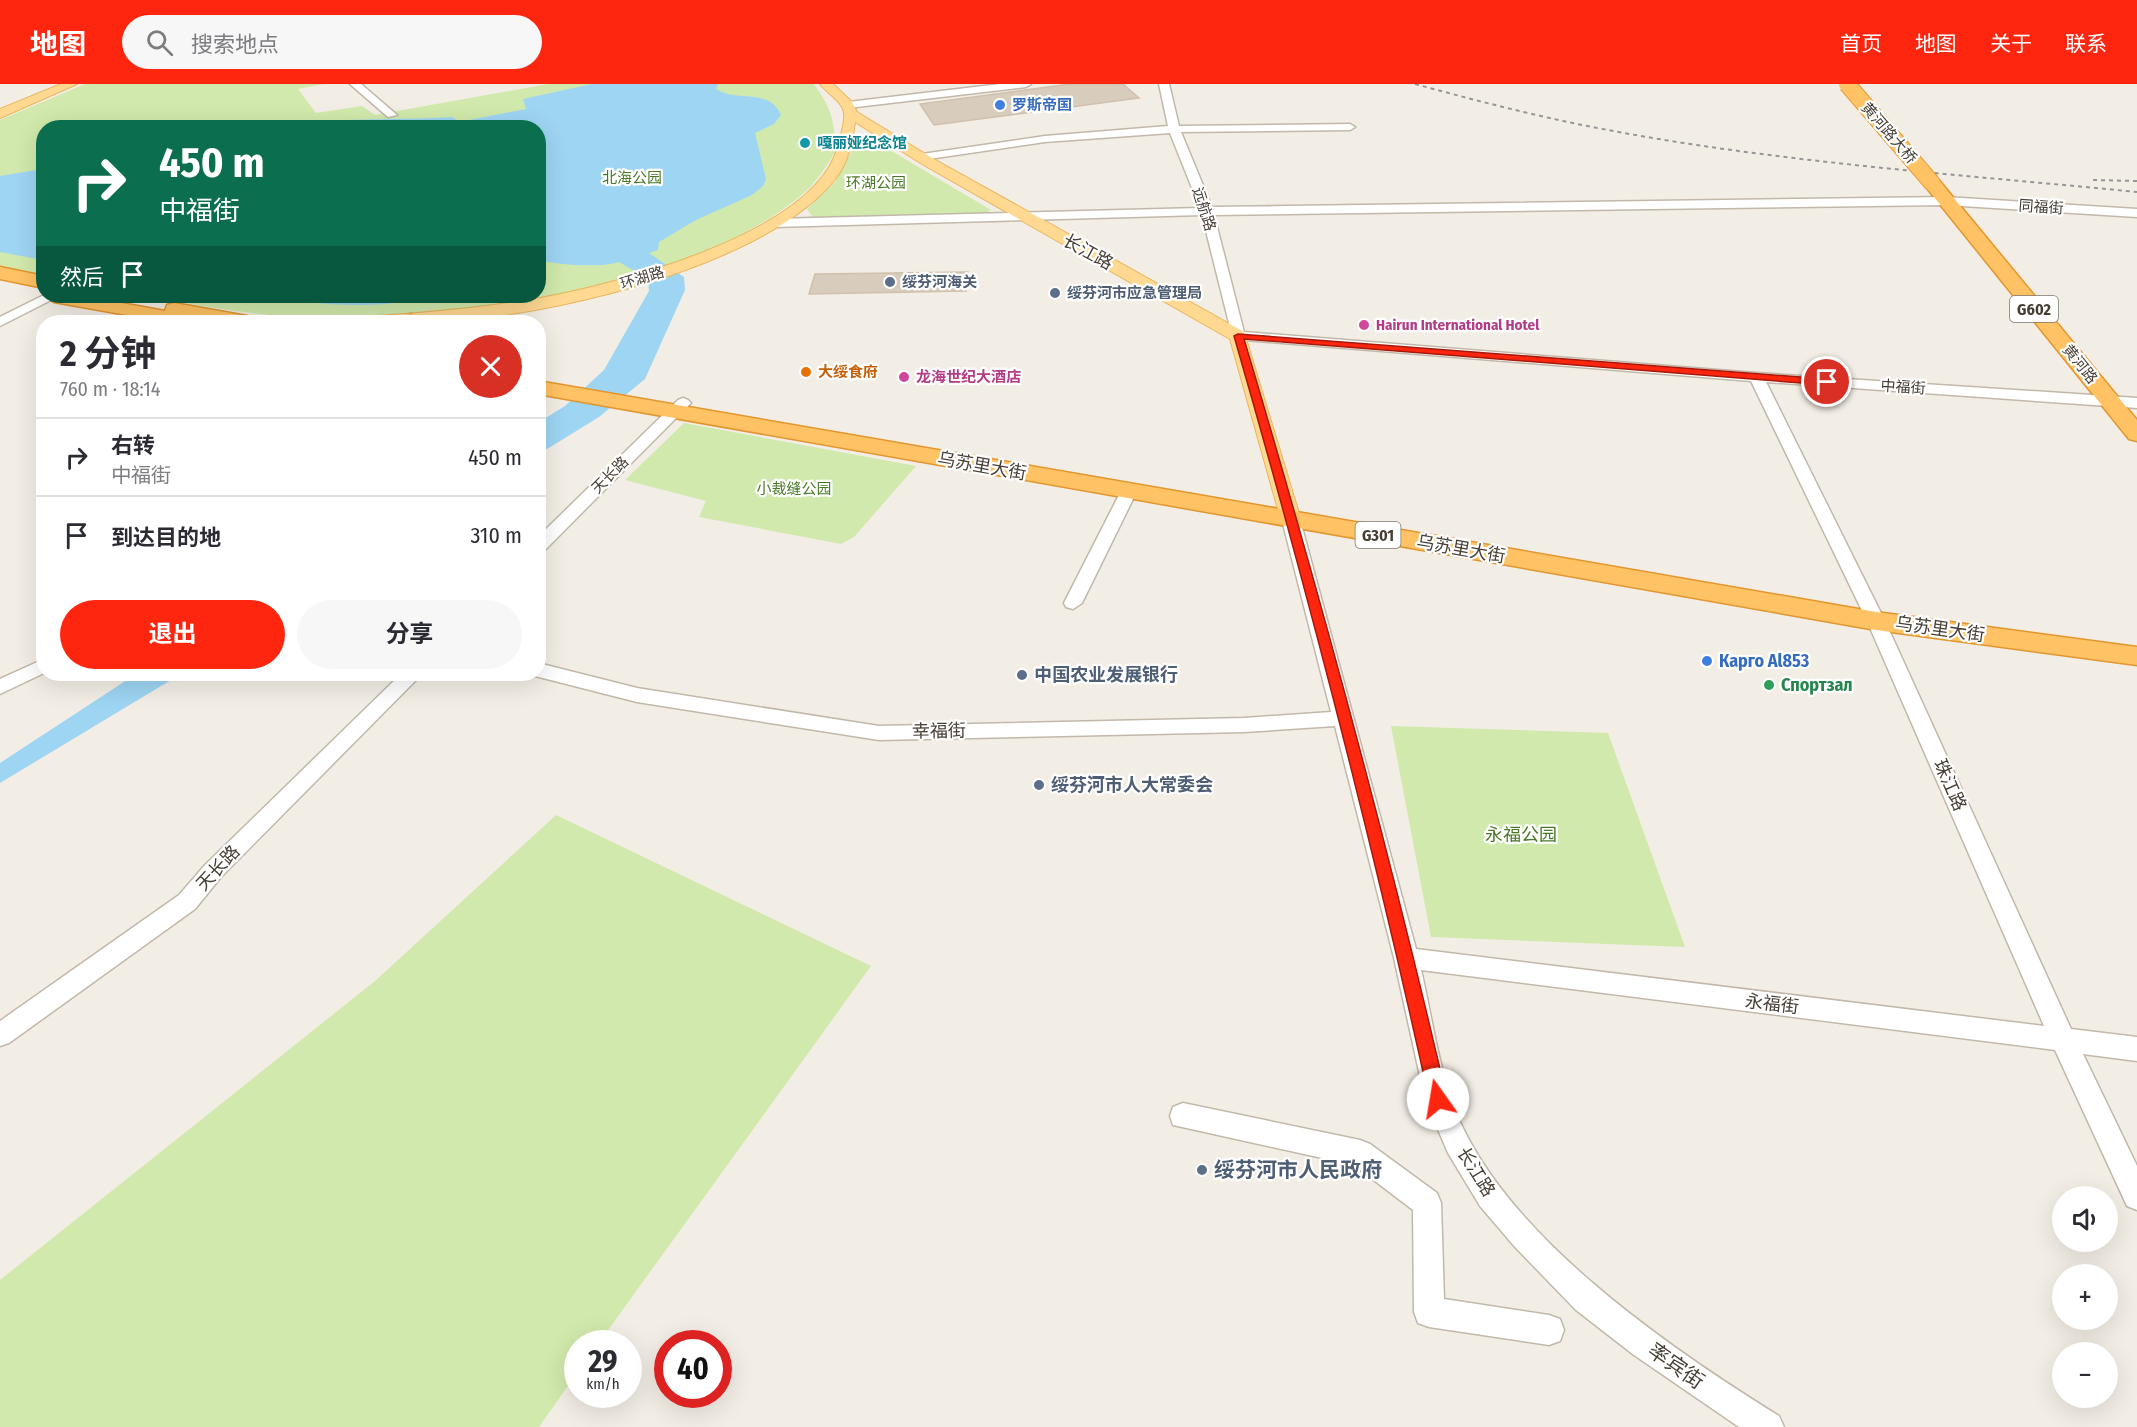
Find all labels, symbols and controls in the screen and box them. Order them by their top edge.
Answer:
search box [122,15,542,69]
icon: search [143,26,176,59]
text: 地图 [30,28,86,61]
text: 搜索地点 [191,31,279,58]
text: 首页 [1840,31,1882,57]
text: 地图 [1915,31,1957,57]
text: 关于 [1990,31,2032,57]
text: 联系 [2065,31,2107,57]
place label: 罗斯帝国 [1012,96,1072,114]
marker: 罗斯帝国 [993,98,1007,112]
street label: 黄河路大桥 [1858,99,1920,167]
place label: 嘎丽娅纪念馆 [817,134,907,152]
marker: 嘎丽娅纪念馆 [798,136,812,150]
text: 450 m [159,138,265,188]
icon: right [60,144,138,222]
park label: 北海公园 [602,169,662,187]
park label: 环湖公园 [846,174,906,192]
street label: 远航路 [1188,185,1220,233]
text: 中福街 [159,195,240,227]
street label: 同福街 [2018,196,2064,218]
street label: 长江路 [1059,229,1117,275]
icon: arrive [116,258,149,291]
street label: 环湖路 [618,263,666,293]
text: 然后 [60,264,104,291]
place label: 绥芬河海关 [902,273,977,291]
marker: 绥芬河海关 [883,275,897,289]
place label: 绥芬河市应急管理局 [1067,284,1202,302]
marker: 绥芬河市应急管理局 [1048,286,1062,300]
road number: G602 [2010,296,2058,322]
place label: Hairun International Hotel [1376,316,1540,334]
marker: Hairun International Hotel [1357,318,1371,332]
text: 2 分钟 [60,332,156,376]
button: close [459,335,522,398]
street label: 黄河路 [2059,341,2101,387]
pin [1801,356,1852,407]
place label: 大绥食府 [818,363,878,381]
marker: 大绥食府 [799,365,813,379]
icon: arrive [1810,365,1843,398]
place label: 龙海世纪大酒店 [916,368,1021,386]
marker: 龙海世纪大酒店 [897,370,911,384]
street label: 中福街 [1880,376,1926,398]
text: 760 m · 18:14 [60,377,160,401]
text: 右转 [111,432,155,459]
icon: right [60,441,93,474]
text: 450 m [468,444,522,471]
street label: 乌苏里大街 [936,447,1028,485]
street label: 天长路 [588,453,632,497]
text: 中福街 [111,463,171,487]
park label: 小裁缝公园 [756,480,832,498]
icon: arrive [60,519,93,552]
text: 310 m [470,522,522,549]
road number: G301 [1356,522,1400,548]
text: 到达目的地 [111,524,221,551]
street label: 乌苏里大街 [1415,530,1507,568]
button: 退出 [60,600,285,669]
button: 分享 [297,600,522,669]
street label: 乌苏里大街 [1894,612,1986,646]
place label: Карго Al853 [1719,650,1810,672]
marker: Карго Al853 [1700,654,1714,668]
place label: 中国农业发展银行 [1034,664,1178,686]
marker: 中国农业发展银行 [1015,668,1029,682]
place label: Спортзал [1781,674,1853,696]
marker: Спортзал [1762,678,1776,692]
street label: 幸福街 [912,720,966,742]
street label: 珠江路 [1929,756,1971,814]
place label: 绥芬河市人大常委会 [1051,774,1213,796]
marker: 绥芬河市人大常委会 [1032,778,1046,792]
park label: 永福公园 [1485,824,1557,846]
street label: 天长路 [192,841,244,895]
street label: 永福街 [1744,990,1800,1018]
position arrow [1406,1067,1470,1131]
street label: 长江路 [1452,1143,1500,1201]
place label: 绥芬河市人民政府 [1214,1157,1382,1183]
marker: 绥芬河市人民政府 [1195,1163,1209,1177]
map controls [2052,1186,2118,1408]
button: sound [2052,1186,2118,1252]
button: + [2052,1264,2118,1330]
speed limit sign: 40 [654,1330,732,1408]
street label: 率宾街 [1643,1337,1709,1395]
button: − [2052,1342,2118,1408]
text: 29 [588,1344,618,1380]
text: km/h [586,1375,620,1393]

